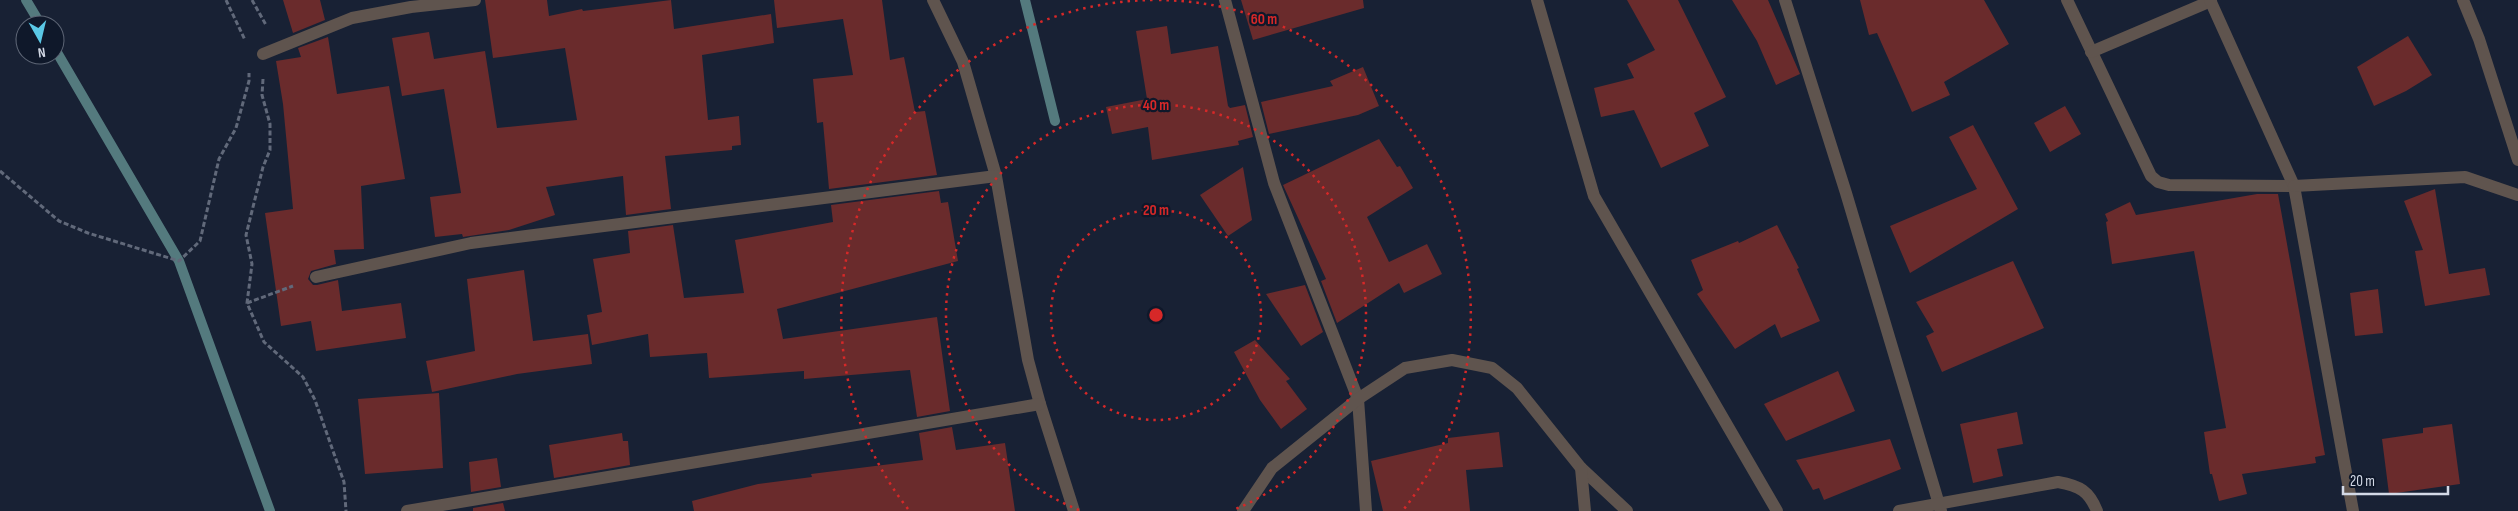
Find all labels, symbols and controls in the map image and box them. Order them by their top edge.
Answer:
text: 60 m [1251,10,1277,29]
north arrow [15,15,65,65]
text: N [37,43,47,61]
text: 40 m [1143,96,1169,115]
text: 20 m [1143,201,1169,220]
centre of rings [1147,306,1165,324]
scale bar [2343,464,2448,496]
text: 20 m [2350,472,2375,491]

